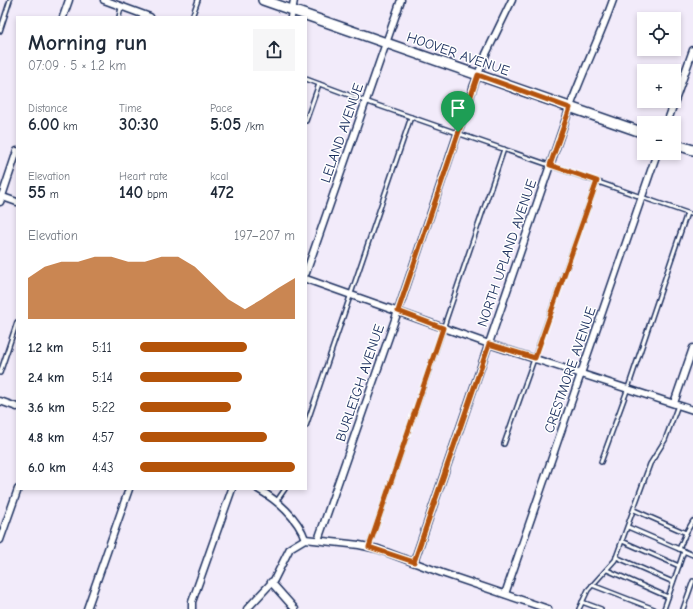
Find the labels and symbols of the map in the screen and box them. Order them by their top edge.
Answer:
street label: HOOVER AVENUE [404,28,512,80]
street label: LELAND AVENUE [317,81,367,185]
pin [441,91,475,132]
street label: NORTH UPLAND AVENUE [474,177,540,329]
street label: CRESTMORE AVENUE [540,305,600,435]
street label: BURLEIGH AVENUE [332,322,388,444]

